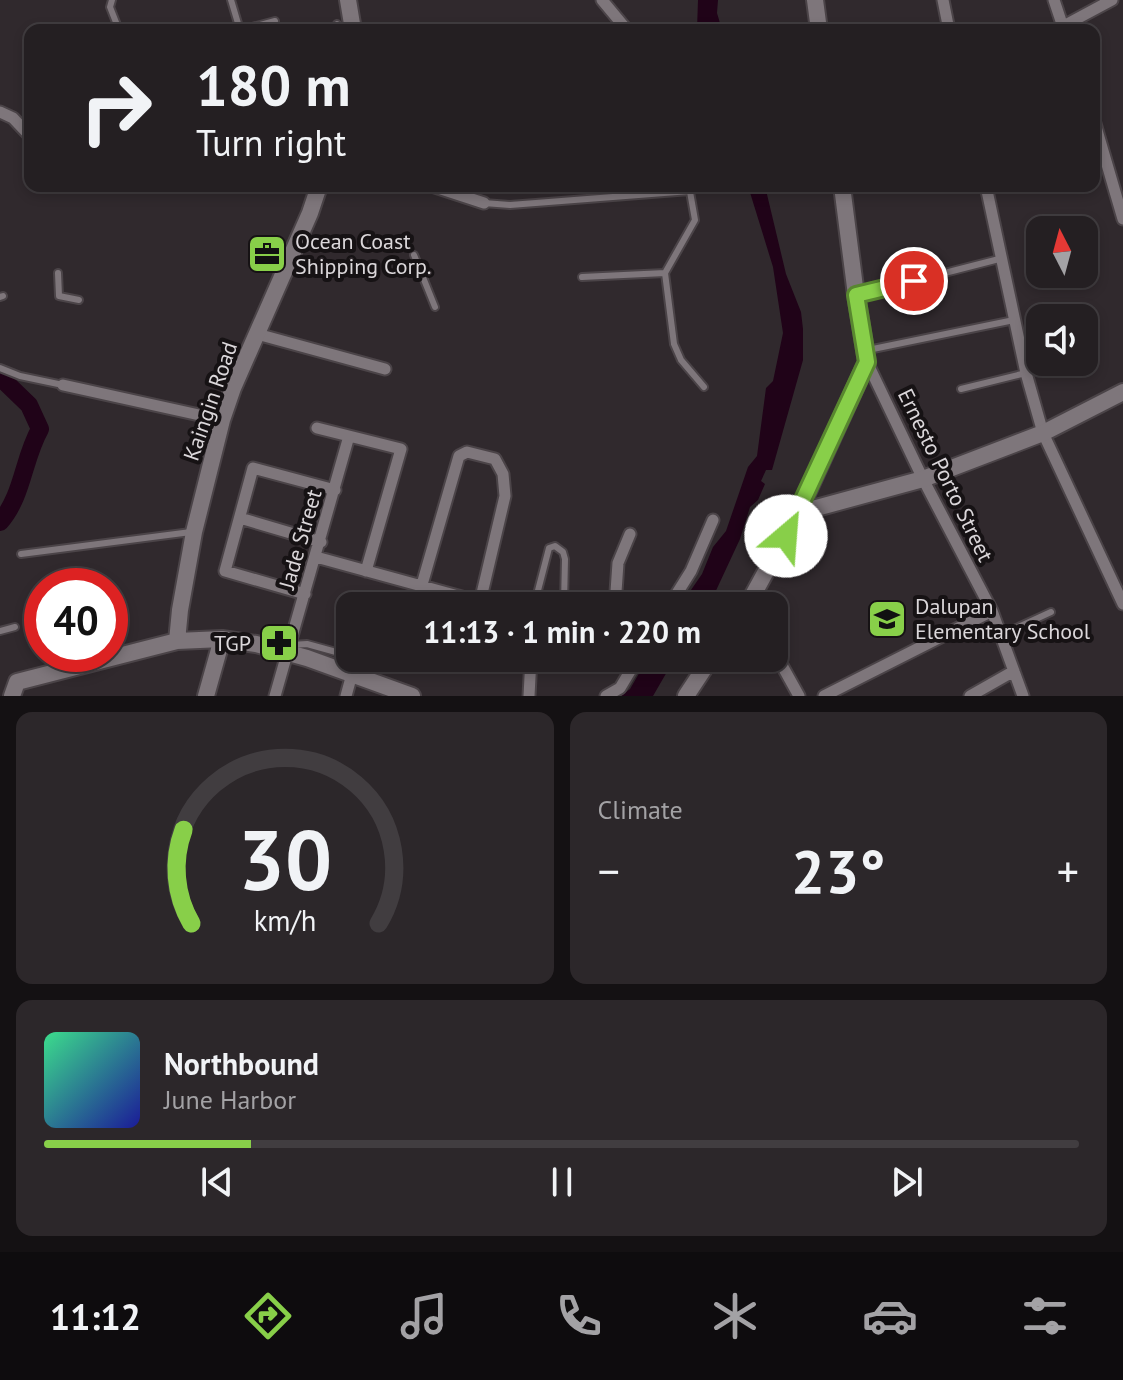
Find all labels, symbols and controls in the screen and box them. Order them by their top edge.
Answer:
text: 180 m [196,49,351,121]
icon: right [64,56,168,160]
text: Turn right [196,119,346,166]
north arrow [1026,216,1098,288]
map controls [1026,216,1098,376]
place label: Ocean Coast Shipping Corp. [295,227,431,280]
office icon: Ocean Coast Shipping Corp. [246,233,288,275]
pin [880,247,948,315]
icon: arrive [892,259,936,303]
button: sound [1026,304,1098,376]
street label: Kaingin Road [177,338,243,464]
street label: Ernesto Porto Street [892,384,1000,567]
street label: Jade Street [272,485,328,593]
position arrow [744,494,828,578]
speed limit sign: 40 [24,568,128,672]
place label: Dalupan Elementary School [915,592,1091,645]
school or university icon: Dalupan Elementary School [866,598,908,640]
text: 11:13 · 1 min · 220 m [423,612,701,651]
pharmacy icon: TGP [258,622,300,664]
place label: TGP [214,629,251,657]
text: Climate [598,793,683,826]
text: 30 [238,805,332,913]
text: 23° [791,832,885,910]
text: − [598,842,620,899]
text: + [1057,842,1079,899]
text: km/h [253,902,316,939]
text: Northbound [164,1044,319,1083]
text: June Harbor [164,1083,296,1116]
icon: previous [195,1160,239,1204]
icon: pause [540,1160,584,1204]
icon: next [885,1160,929,1204]
icon: directions [240,1288,296,1344]
icon: music [396,1288,452,1344]
icon: phone [551,1288,607,1344]
icon: climate [707,1288,763,1344]
icon: car [862,1288,918,1344]
icon: filters [1017,1288,1073,1344]
text: 11:12 [50,1293,141,1340]

